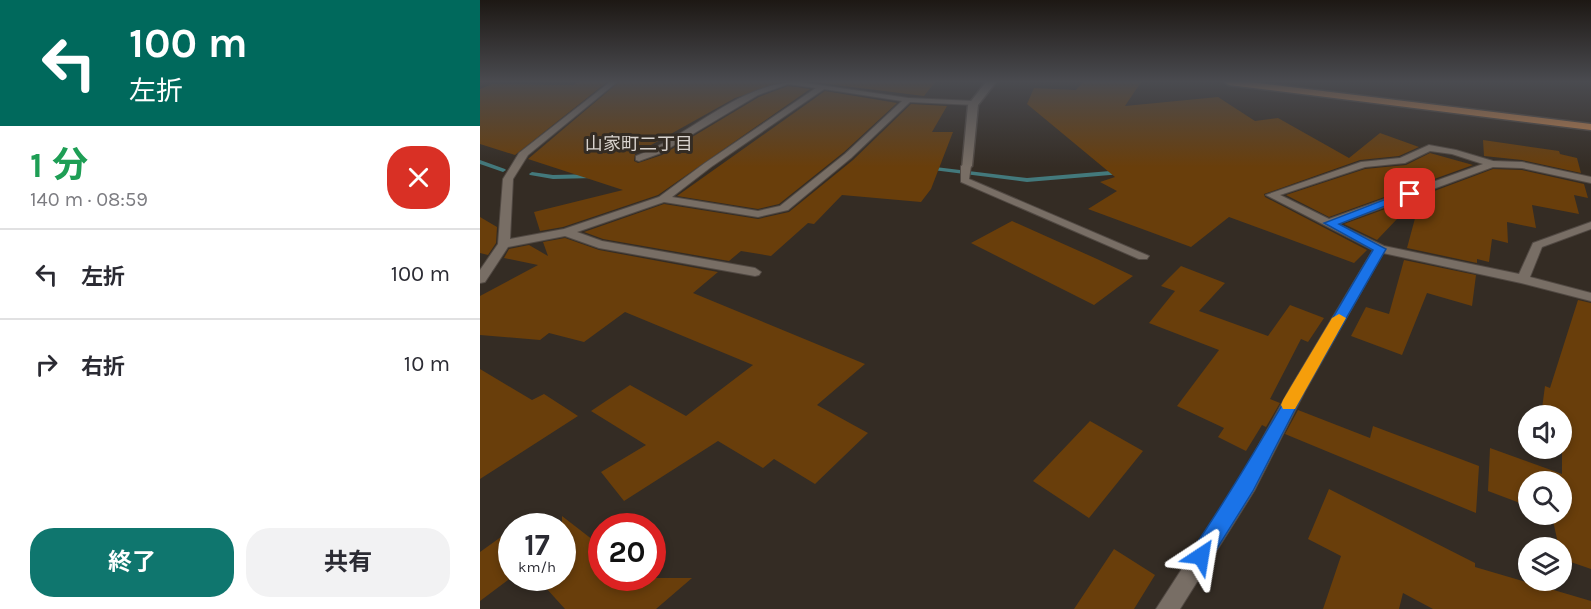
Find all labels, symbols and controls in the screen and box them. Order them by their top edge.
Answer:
text: 100 m [129,18,248,68]
icon: left [30,24,108,102]
text: 左折 [129,75,183,107]
district label: 山家町二丁目 [585,133,693,155]
text: 1 分 [30,144,88,186]
button: close [387,146,450,209]
pin [1384,168,1435,219]
icon: arrive [1393,177,1426,210]
text: 140 m · 08:59 [30,188,148,211]
icon: left [30,258,63,291]
text: 100 m [391,261,450,287]
text: 左折 [81,264,125,290]
icon: right [30,348,63,381]
text: 10 m [404,351,450,377]
text: 右折 [81,354,125,380]
map controls [1518,405,1572,591]
button: sound [1518,405,1572,459]
button: search [1518,471,1572,525]
speed limit sign: 20 [588,513,666,591]
position arrow [1169,524,1233,588]
text: 17 [524,527,550,563]
button: 終了 [30,528,234,597]
button: 共有 [246,528,450,597]
button: layers [1518,537,1572,591]
text: km/h [518,558,556,576]

